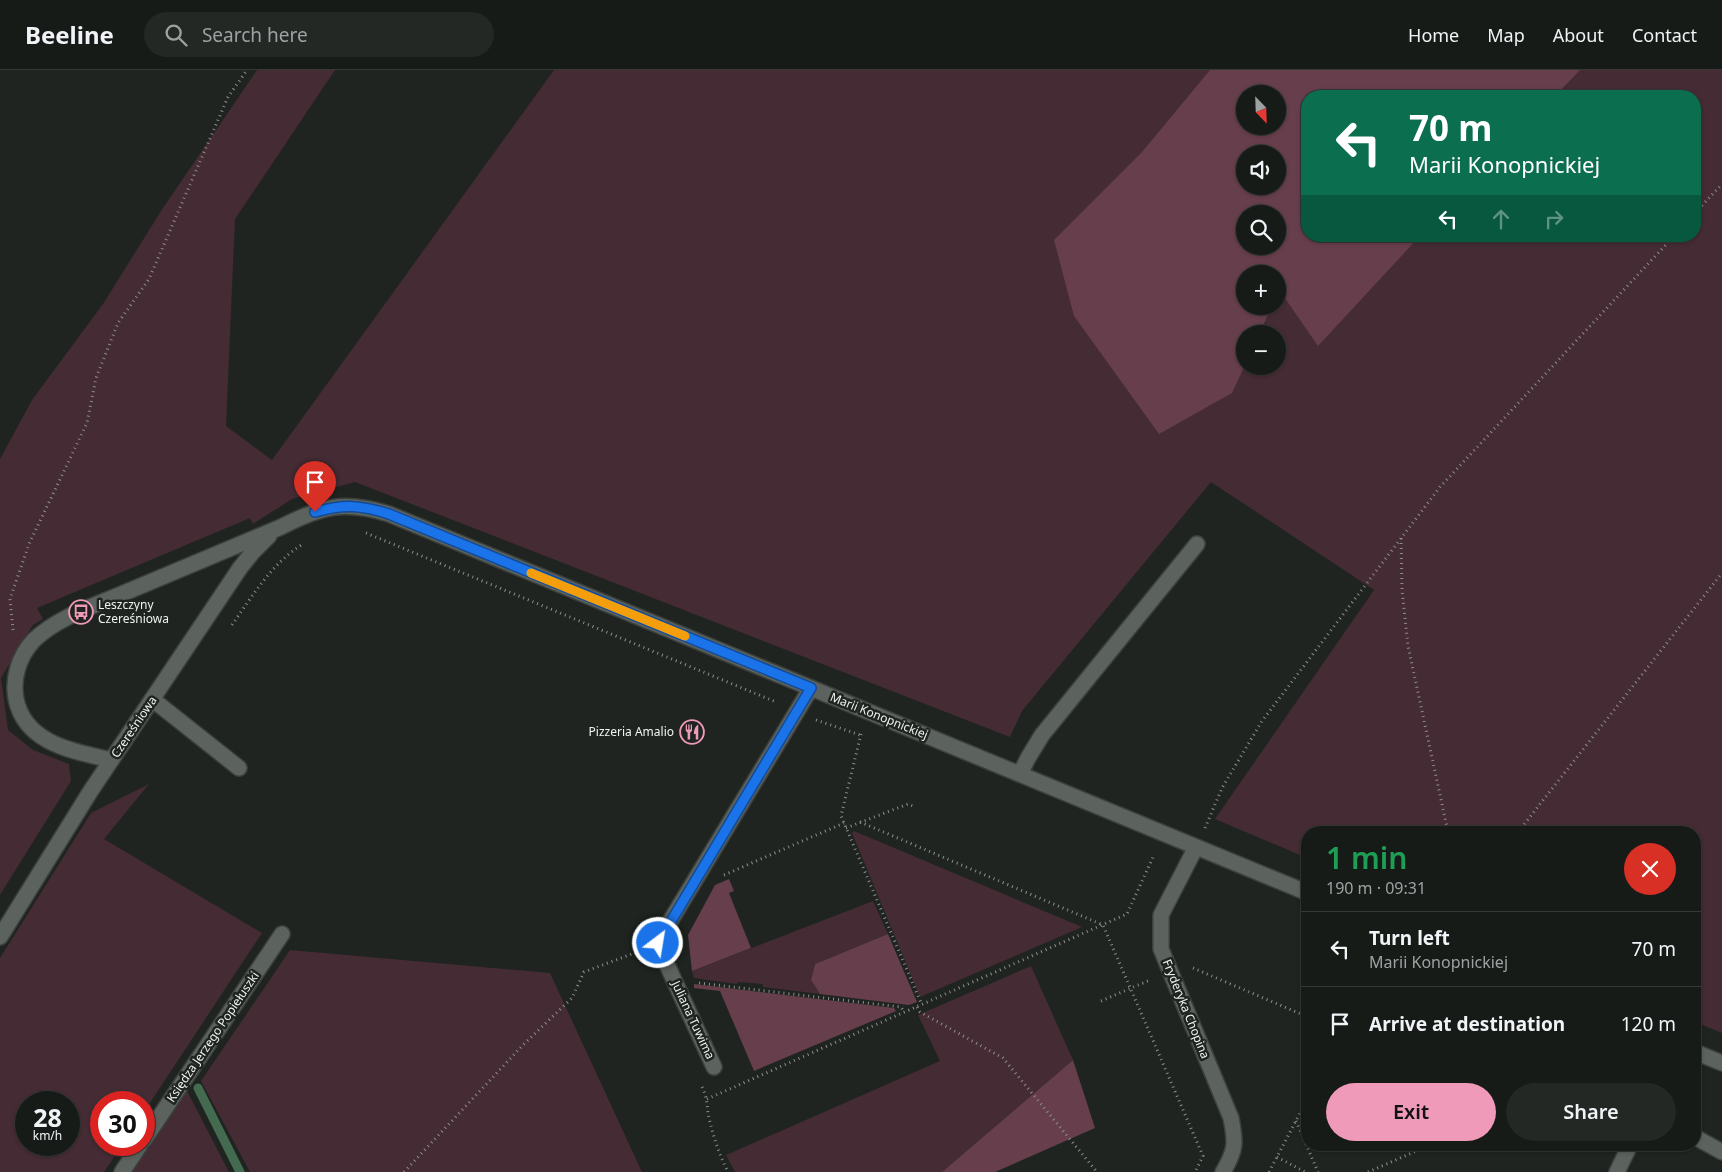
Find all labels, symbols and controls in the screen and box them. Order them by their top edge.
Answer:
search box [144,12,494,57]
text: Beeline [25,18,114,51]
icon: search [162,21,190,49]
text: Search here [202,22,308,48]
text: Home [1408,23,1459,47]
text: Map [1487,23,1525,47]
text: About [1553,23,1604,47]
text: Contact [1632,23,1697,47]
north arrow [1236,85,1286,135]
map controls [1236,85,1286,375]
text: 70 m [1409,104,1492,151]
icon: left [1326,110,1391,175]
button: sound [1236,145,1286,195]
text: Marii Konopnickiej [1409,149,1600,179]
button: search [1236,205,1286,255]
icon: left [1434,205,1462,233]
icon: ahead [1487,205,1515,233]
icon: right [1540,205,1568,233]
button: + [1236,265,1286,315]
button: − [1236,325,1286,375]
pin [294,461,336,512]
icon: arrive [301,468,329,496]
place label: Leszczyny Czereśniowa [98,596,169,627]
bus stop icon: Leszczyny Czereśniowa [68,599,94,625]
street label: Marii Konopnickiej [828,688,931,743]
street label: Czereśniowa [107,693,160,761]
restaurant icon: Pizzeria Amalio [679,719,705,745]
place label: Pizzeria Amalio [589,723,674,740]
text: 1 min [1326,837,1407,878]
button: close [1624,843,1676,895]
text: 190 m · 09:31 [1326,877,1426,899]
position arrow [631,916,683,968]
text: Turn left [1369,925,1450,951]
icon: left [1326,935,1354,963]
text: 70 m [1632,936,1676,962]
text: Marii Konopnickiej [1369,951,1508,973]
street label: Fryderyka Chopina [1159,957,1214,1061]
street label: Księdza Jerzego Popiełuszki [162,968,263,1105]
street label: Juliana Tuwima [667,977,719,1062]
icon: arrive [1326,1010,1354,1038]
text: Arrive at destination [1369,1011,1565,1037]
text: 120 m [1621,1011,1676,1037]
button: Exit [1326,1083,1496,1141]
button: Share [1506,1083,1676,1141]
speed limit sign: 30 [90,1091,155,1156]
text: 28 [33,1100,62,1134]
text: km/h [33,1127,62,1144]

